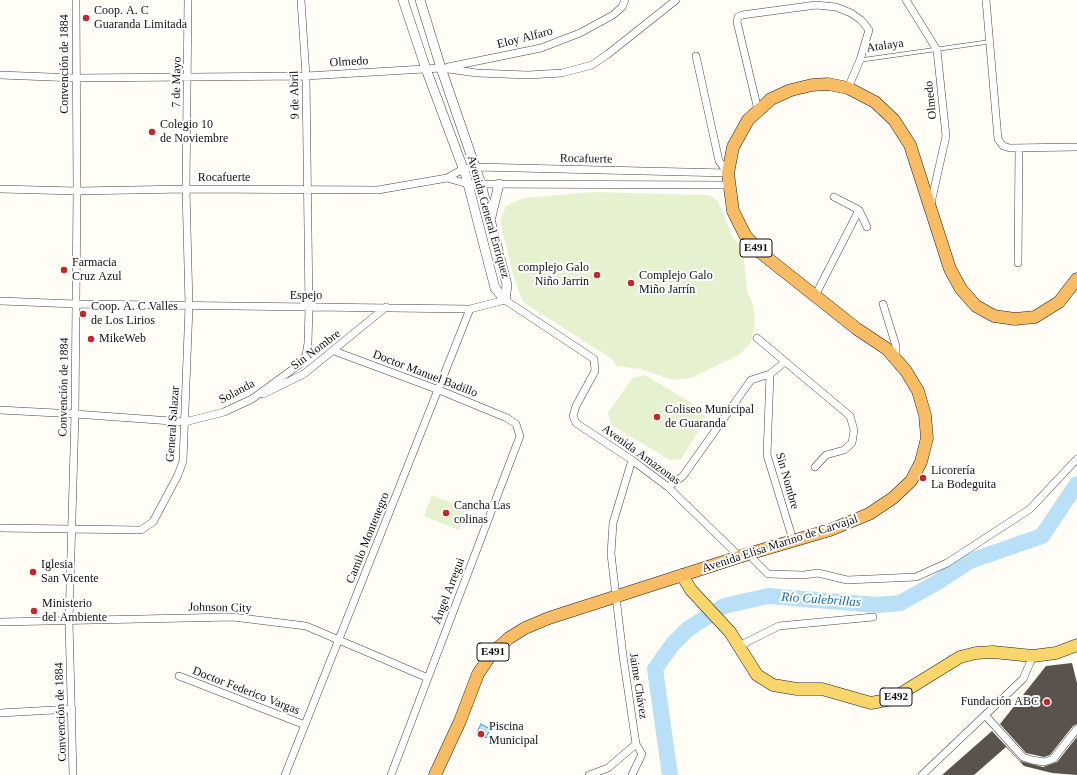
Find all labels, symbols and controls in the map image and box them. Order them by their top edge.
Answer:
place label: Coop. A. C Guaranda Limitada [94,4,187,32]
marker: Coop. A. C Guaranda Limitada [81,13,91,23]
street label: Convención de 1884 [58,14,72,114]
street label: Eloy Alfaro [496,24,554,52]
street label: Atalaya [866,36,904,56]
street label: Olmedo [329,54,369,70]
street label: 7 de Mayo [169,56,185,108]
street label: 9 de Abril [287,71,303,119]
street label: Olmedo [922,80,940,120]
place label: Colegio 10 de Noviembre [160,118,228,146]
marker: Colegio 10 de Noviembre [147,127,157,137]
street label: Rocafuerte [560,151,612,167]
street label: Avenida General Enríquez [464,154,512,280]
street label: Rocafuerte [198,171,250,185]
road number: E491 [740,239,772,257]
place label: Farmacia Cruz Azul [72,256,122,284]
place label: complejo Galo Niño Jarrin [518,261,589,289]
marker: Farmacia Cruz Azul [59,265,69,275]
place label: Complejo Galo Miño Jarrín [639,269,713,297]
marker: complejo Galo Niño Jarrin [592,270,602,280]
marker: Complejo Galo Miño Jarrín [626,278,636,288]
street label: Espejo [290,289,322,303]
place label: Coop. A. C Valles de Los Lirios [91,300,178,328]
marker: Coop. A. C Valles de Los Lirios [78,309,88,319]
street label: Sin Nombre [288,327,344,373]
place label: MikeWeb [99,332,146,346]
marker: MikeWeb [86,334,96,344]
street label: Convención de 1884 [56,337,72,437]
street label: Doctor Manuel Badillo [370,347,480,401]
street label: Solanda [217,377,257,407]
street label: General Salazar [163,385,183,463]
place label: Coliseo Municipal de Guaranda [665,403,754,431]
marker: Coliseo Municipal de Guaranda [652,412,662,422]
street label: Avenida Amazonas [599,422,683,488]
street label: Sin Nombre [772,451,802,511]
place label: Licorería La Bodeguita [931,464,996,492]
marker: Licorería La Bodeguita [918,473,928,483]
street label: Camilo Montenegro [343,490,393,586]
place label: Cancha Las colinas [454,499,510,527]
marker: Cancha Las colinas [441,508,451,518]
street label: Avenida Elisa Marino de Carvajal [700,512,860,576]
street label: Ángel Arregui [430,556,468,626]
place label: Iglesia San Vicente [41,558,99,586]
marker: Iglesia San Vicente [28,567,38,577]
water label: Río Culebrillas [781,589,861,611]
place label: Ministerio del Ambiente [42,597,107,625]
street label: Johnson City [188,600,252,616]
marker: Ministerio del Ambiente [29,606,39,616]
road number: E491 [477,643,509,661]
street label: Jaime Chávez [626,652,650,720]
street label: Convención de 1884 [52,662,70,762]
street label: Doctor Federico Vargas [190,664,302,718]
road number: E492 [880,688,912,706]
place label: Fundación ABC [961,695,1039,709]
marker: Fundación ABC [1042,697,1052,707]
place label: Piscina Municipal [489,720,538,748]
marker: Piscina Municipal [476,729,486,739]

